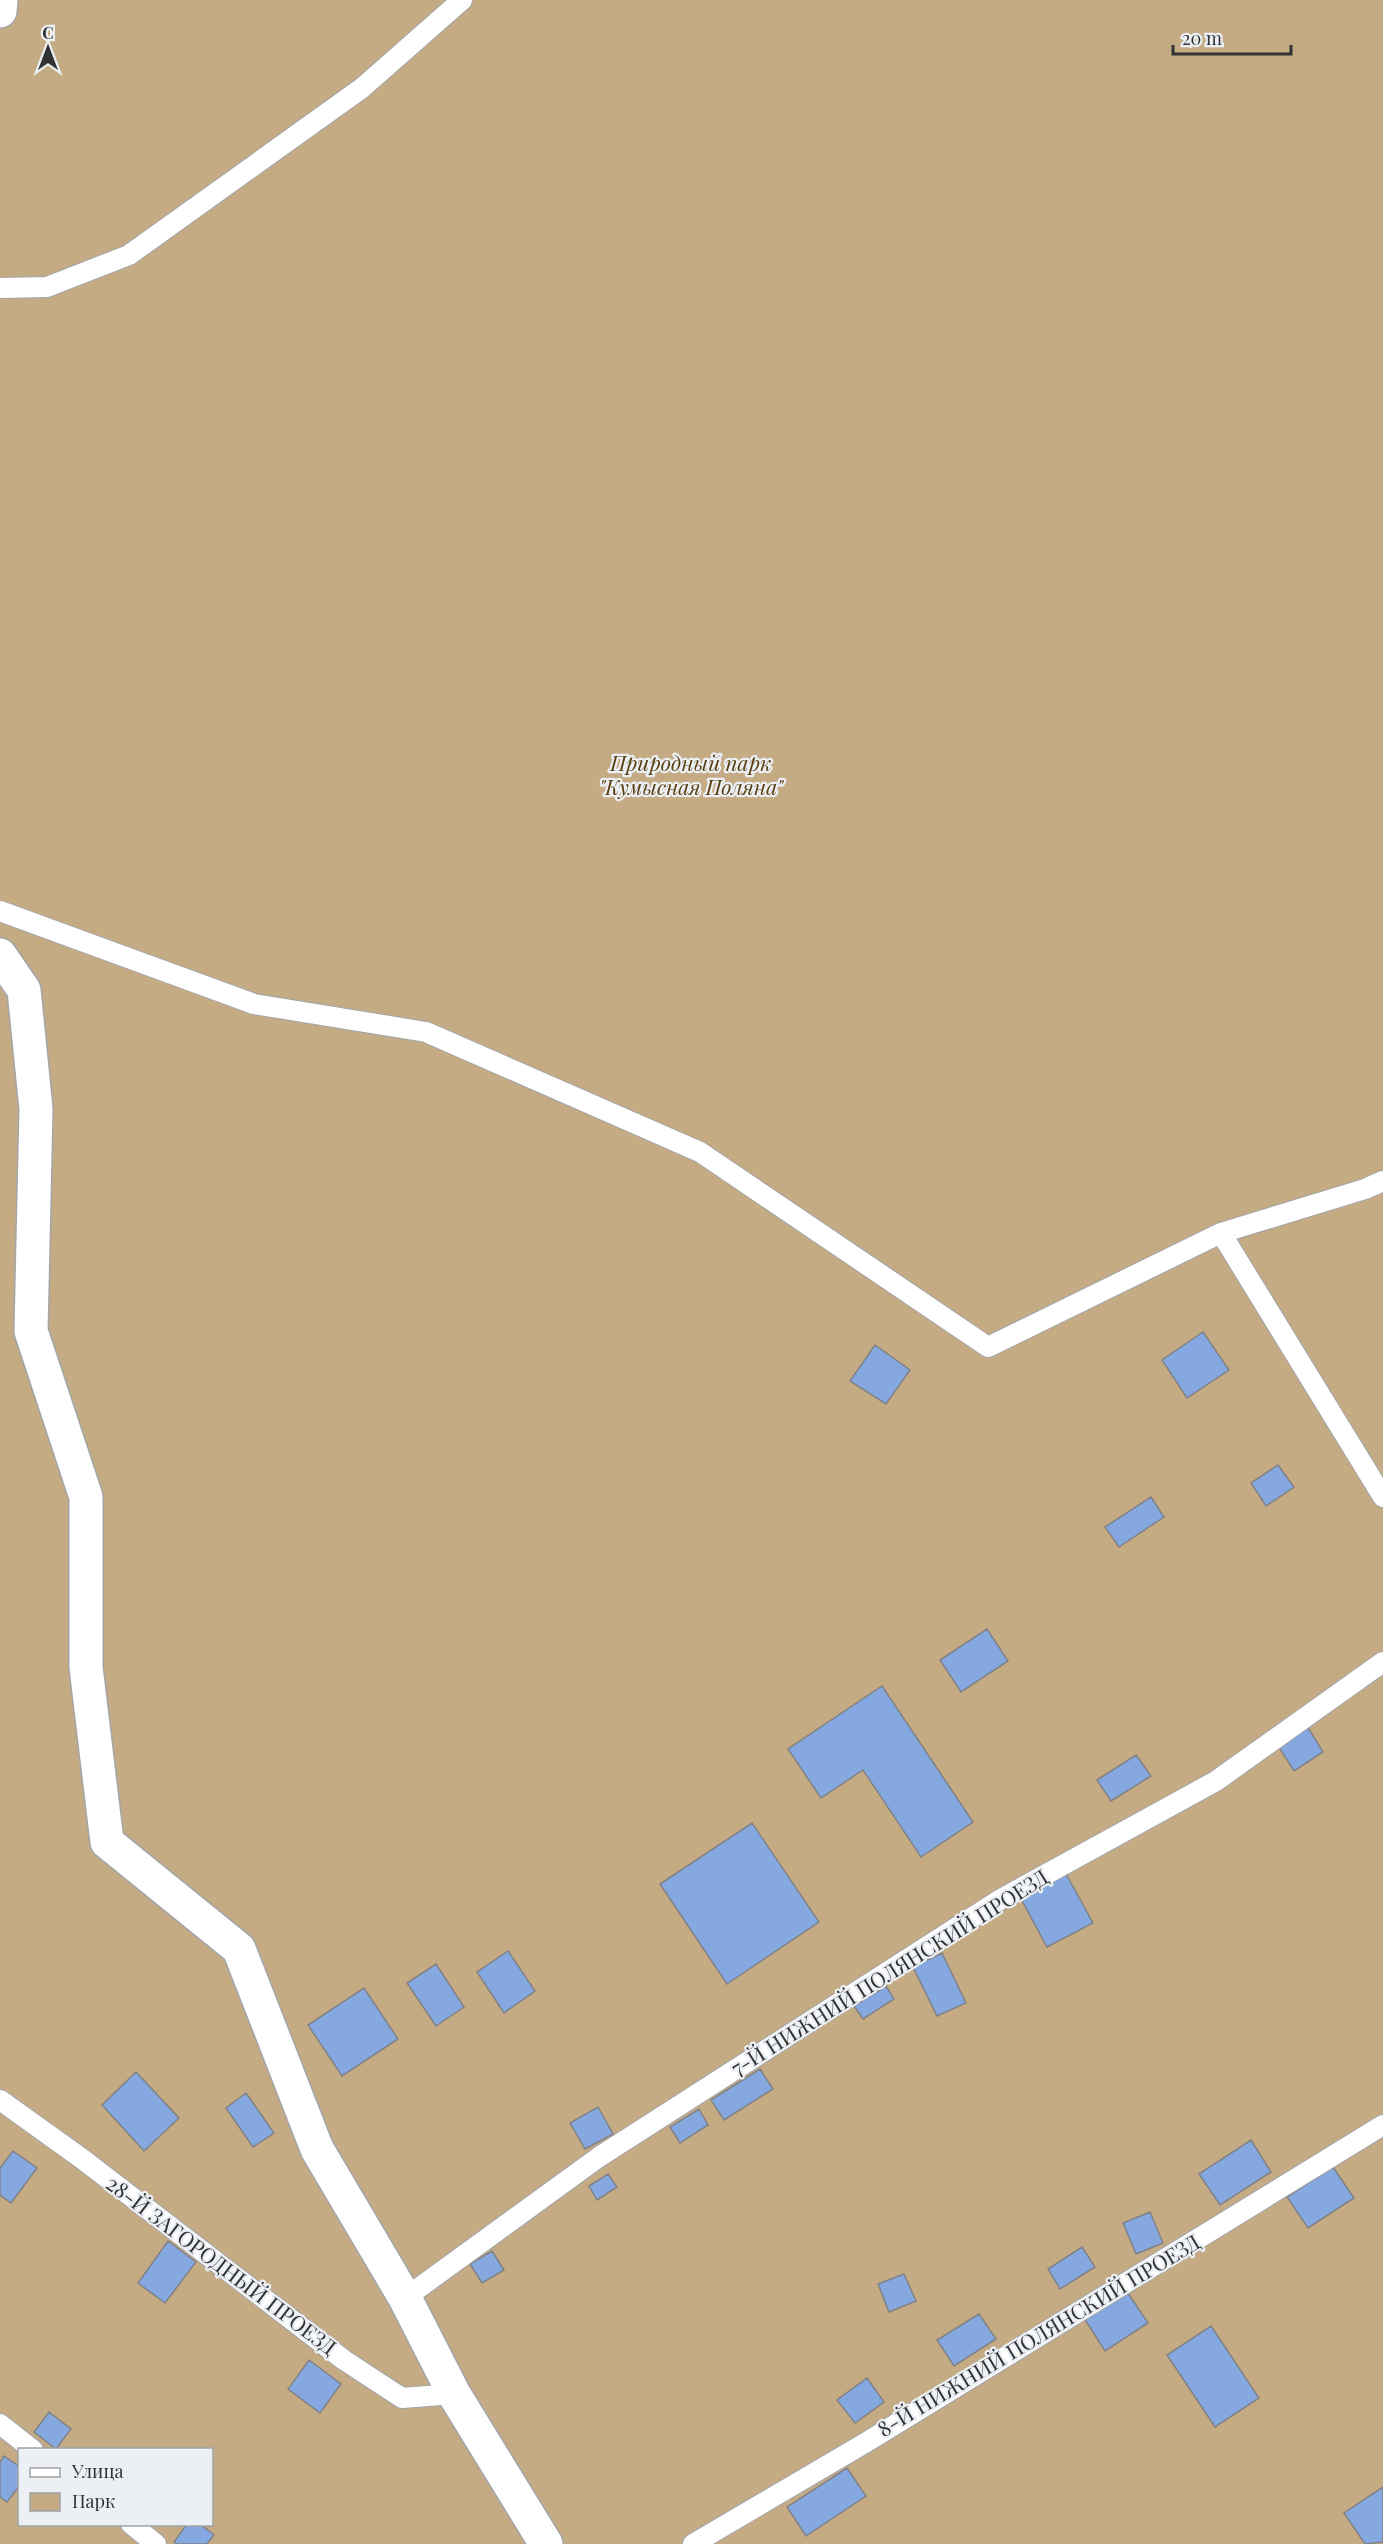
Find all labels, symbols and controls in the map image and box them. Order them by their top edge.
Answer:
north arrow [18,18,78,78]
scale bar [1173,18,1292,56]
text: С [42,22,54,43]
text: 20 m [1182,26,1222,50]
park label: Природный парк "Кумысная Поляна" [599,748,785,800]
street label: 7-Й НИЖНИЙ ПОЛЯНСКИЙ ПРОЕЗД [725,1862,1053,2081]
street label: 28-Й ЗАГОРОДНЫЙ ПРОЕЗД [102,2169,343,2360]
street label: 8-Й НИЖНИЙ ПОЛЯНСКИЙ ПРОЕЗД [872,2227,1204,2442]
legend [18,2448,213,2526]
text: Улица [71,2459,123,2483]
text: Парк [72,2489,115,2513]

